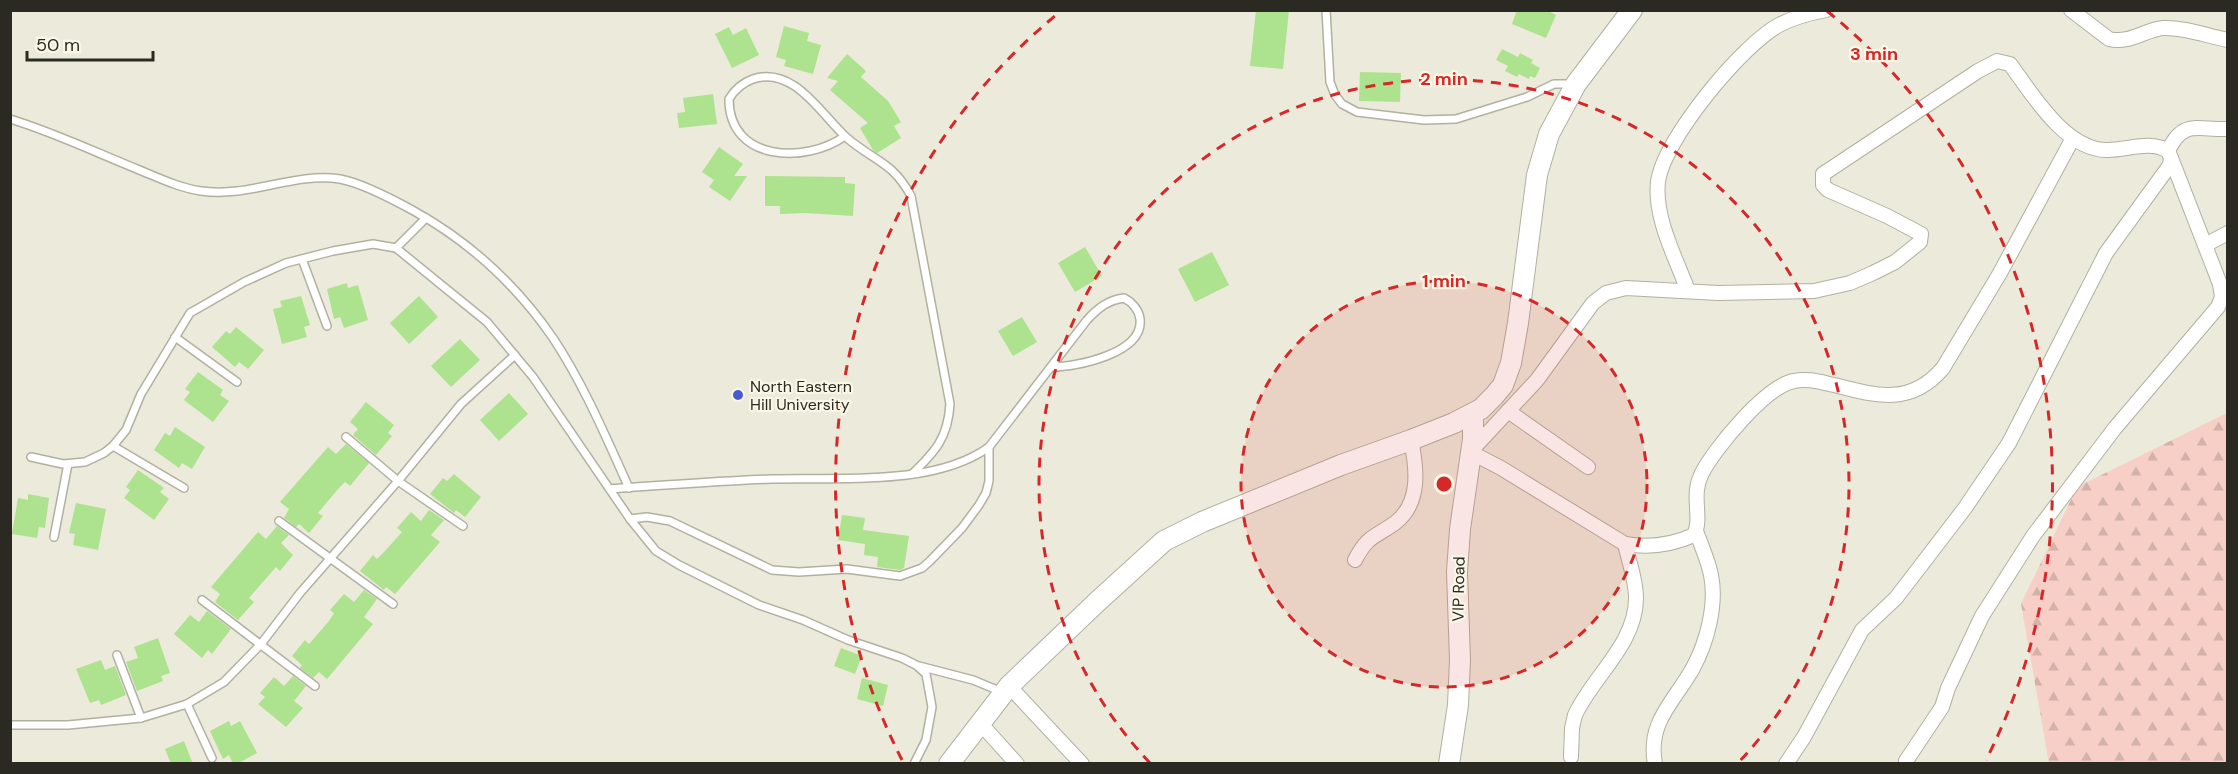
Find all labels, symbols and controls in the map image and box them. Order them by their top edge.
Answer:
scale bar [27,24,153,62]
text: 50 m [36,33,80,57]
text: 3 min [1850,42,1898,66]
text: 2 min [1420,67,1468,91]
text: 1 min [1422,269,1466,293]
place label: North Eastern Hill University [750,376,852,415]
marker: North Eastern Hill University [731,388,745,402]
centre of rings [1434,474,1454,494]
street label: VIP Road [1447,556,1470,622]

